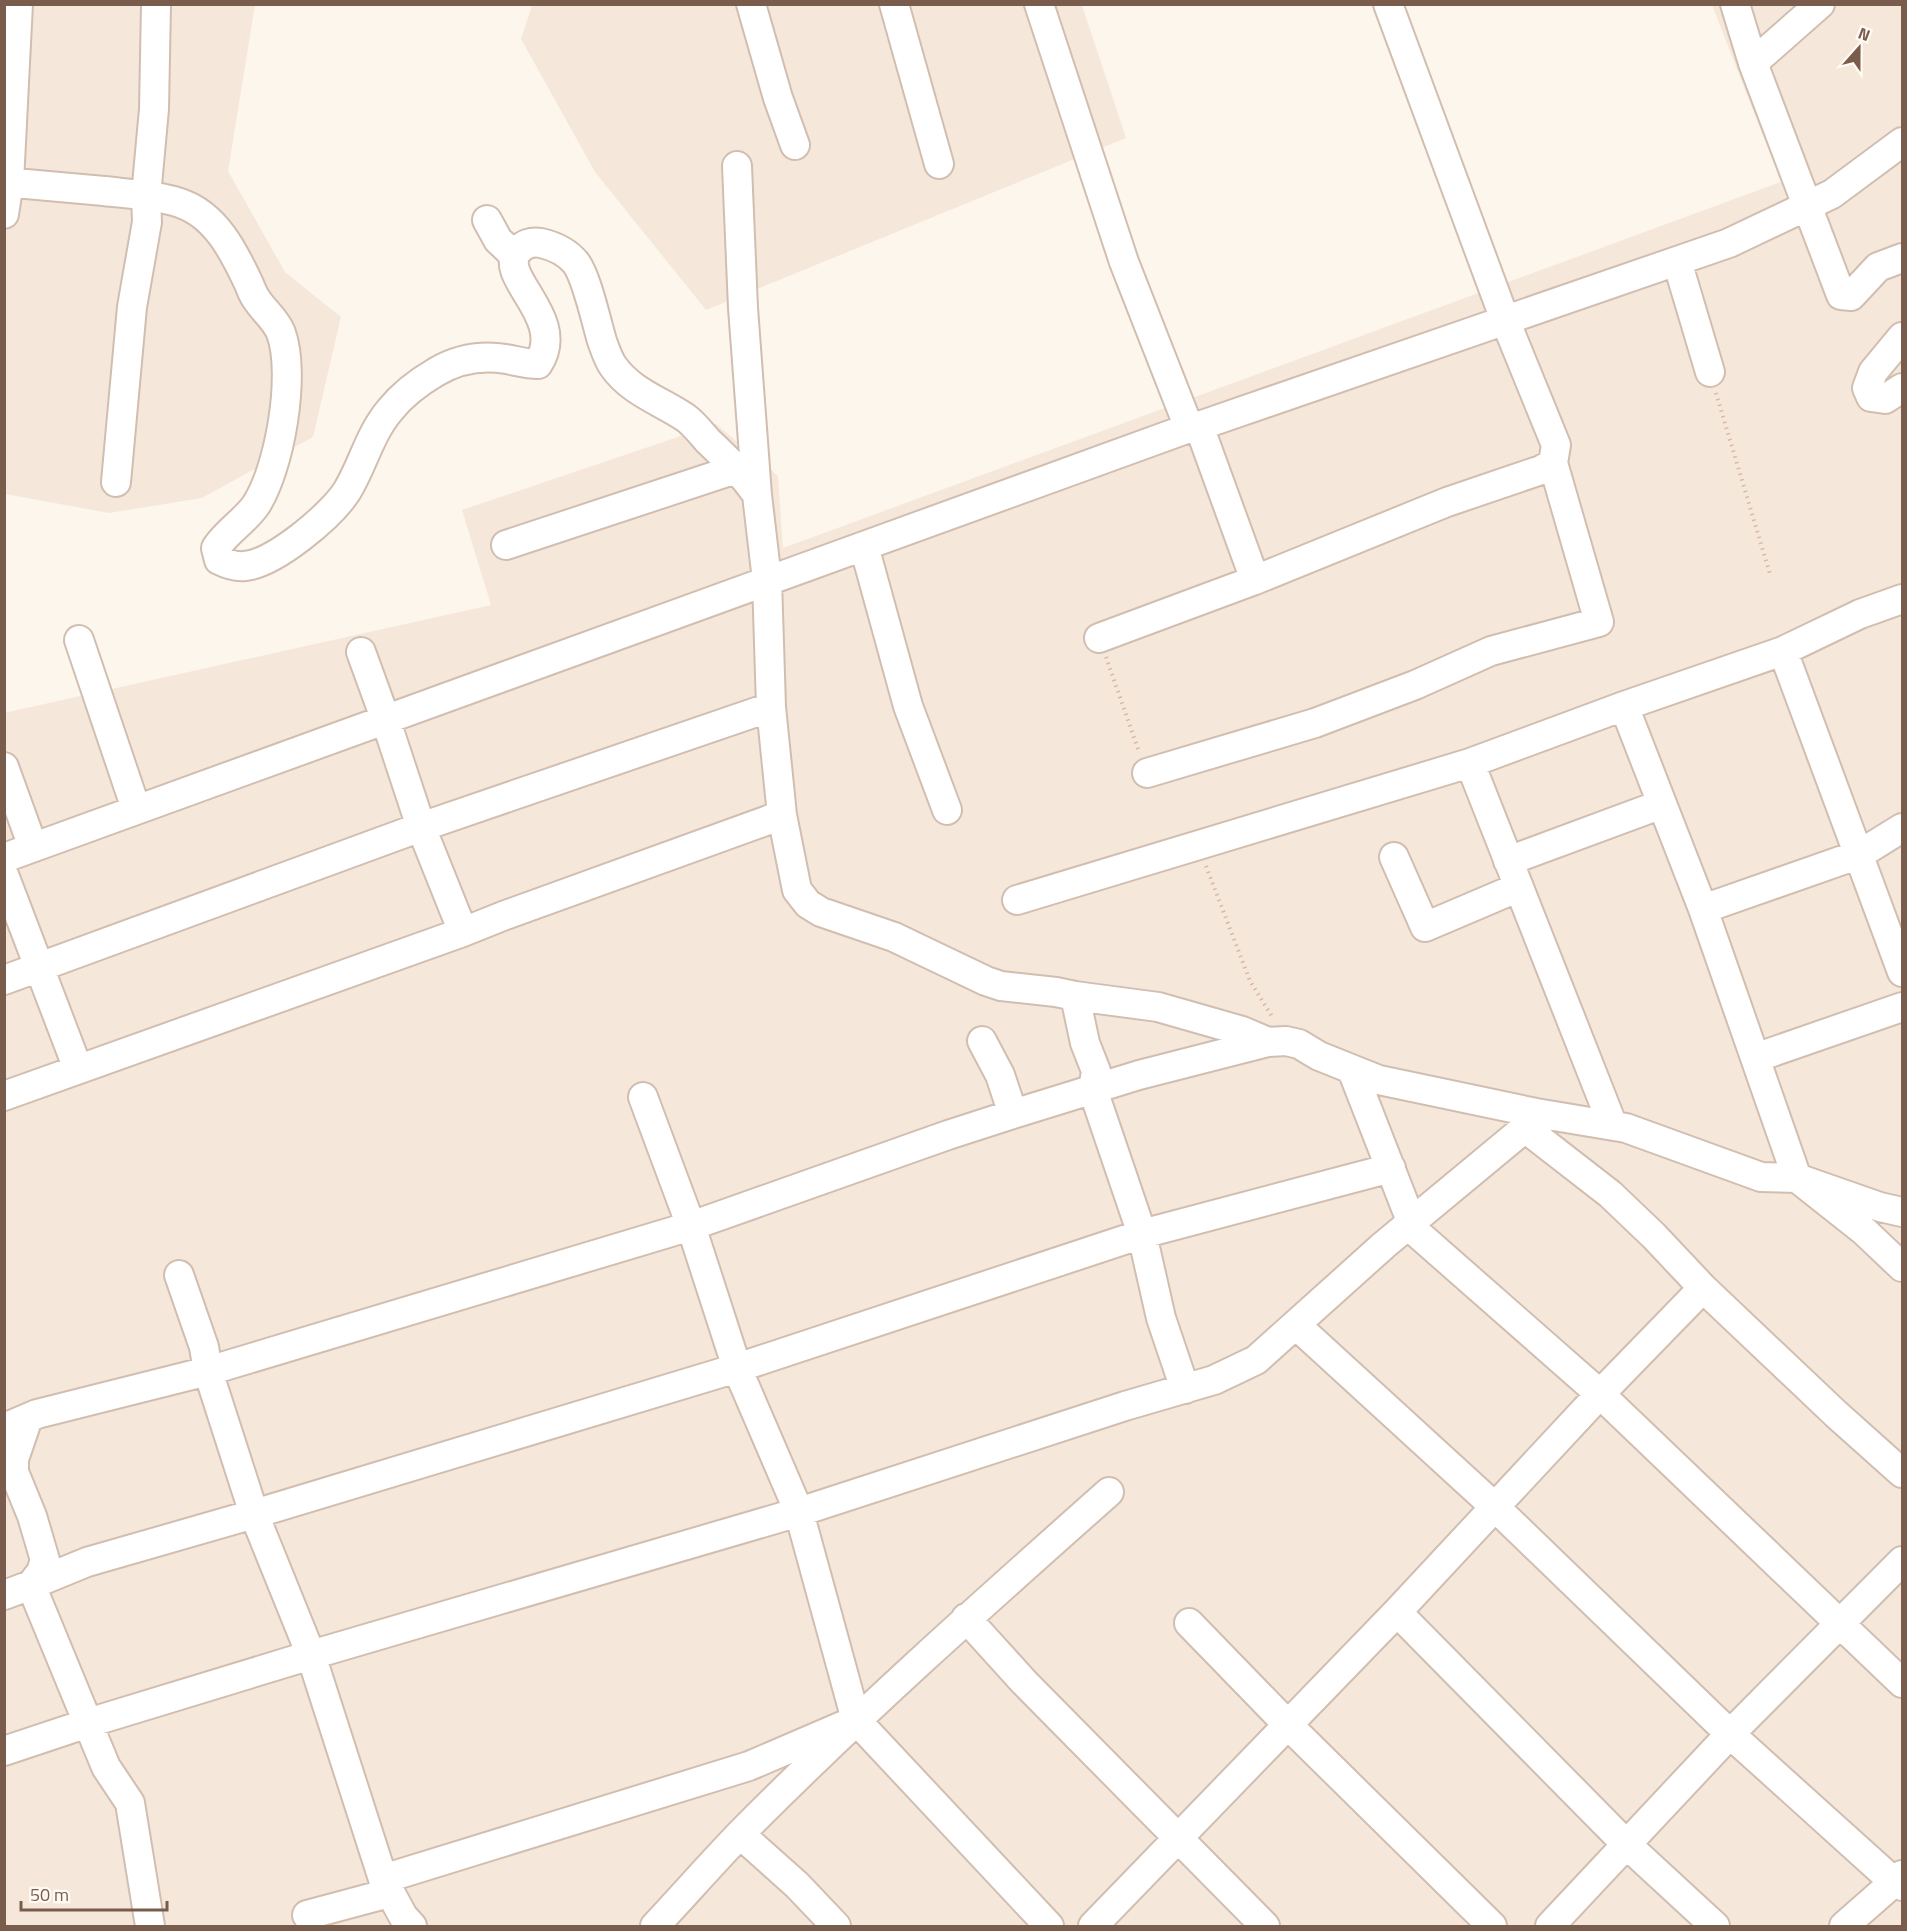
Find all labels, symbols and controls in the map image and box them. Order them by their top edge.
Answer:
north arrow [1829,18,1889,78]
text: N [1855,21,1874,47]
scale bar [21,1874,166,1912]
text: 50 m [30,1881,69,1908]

